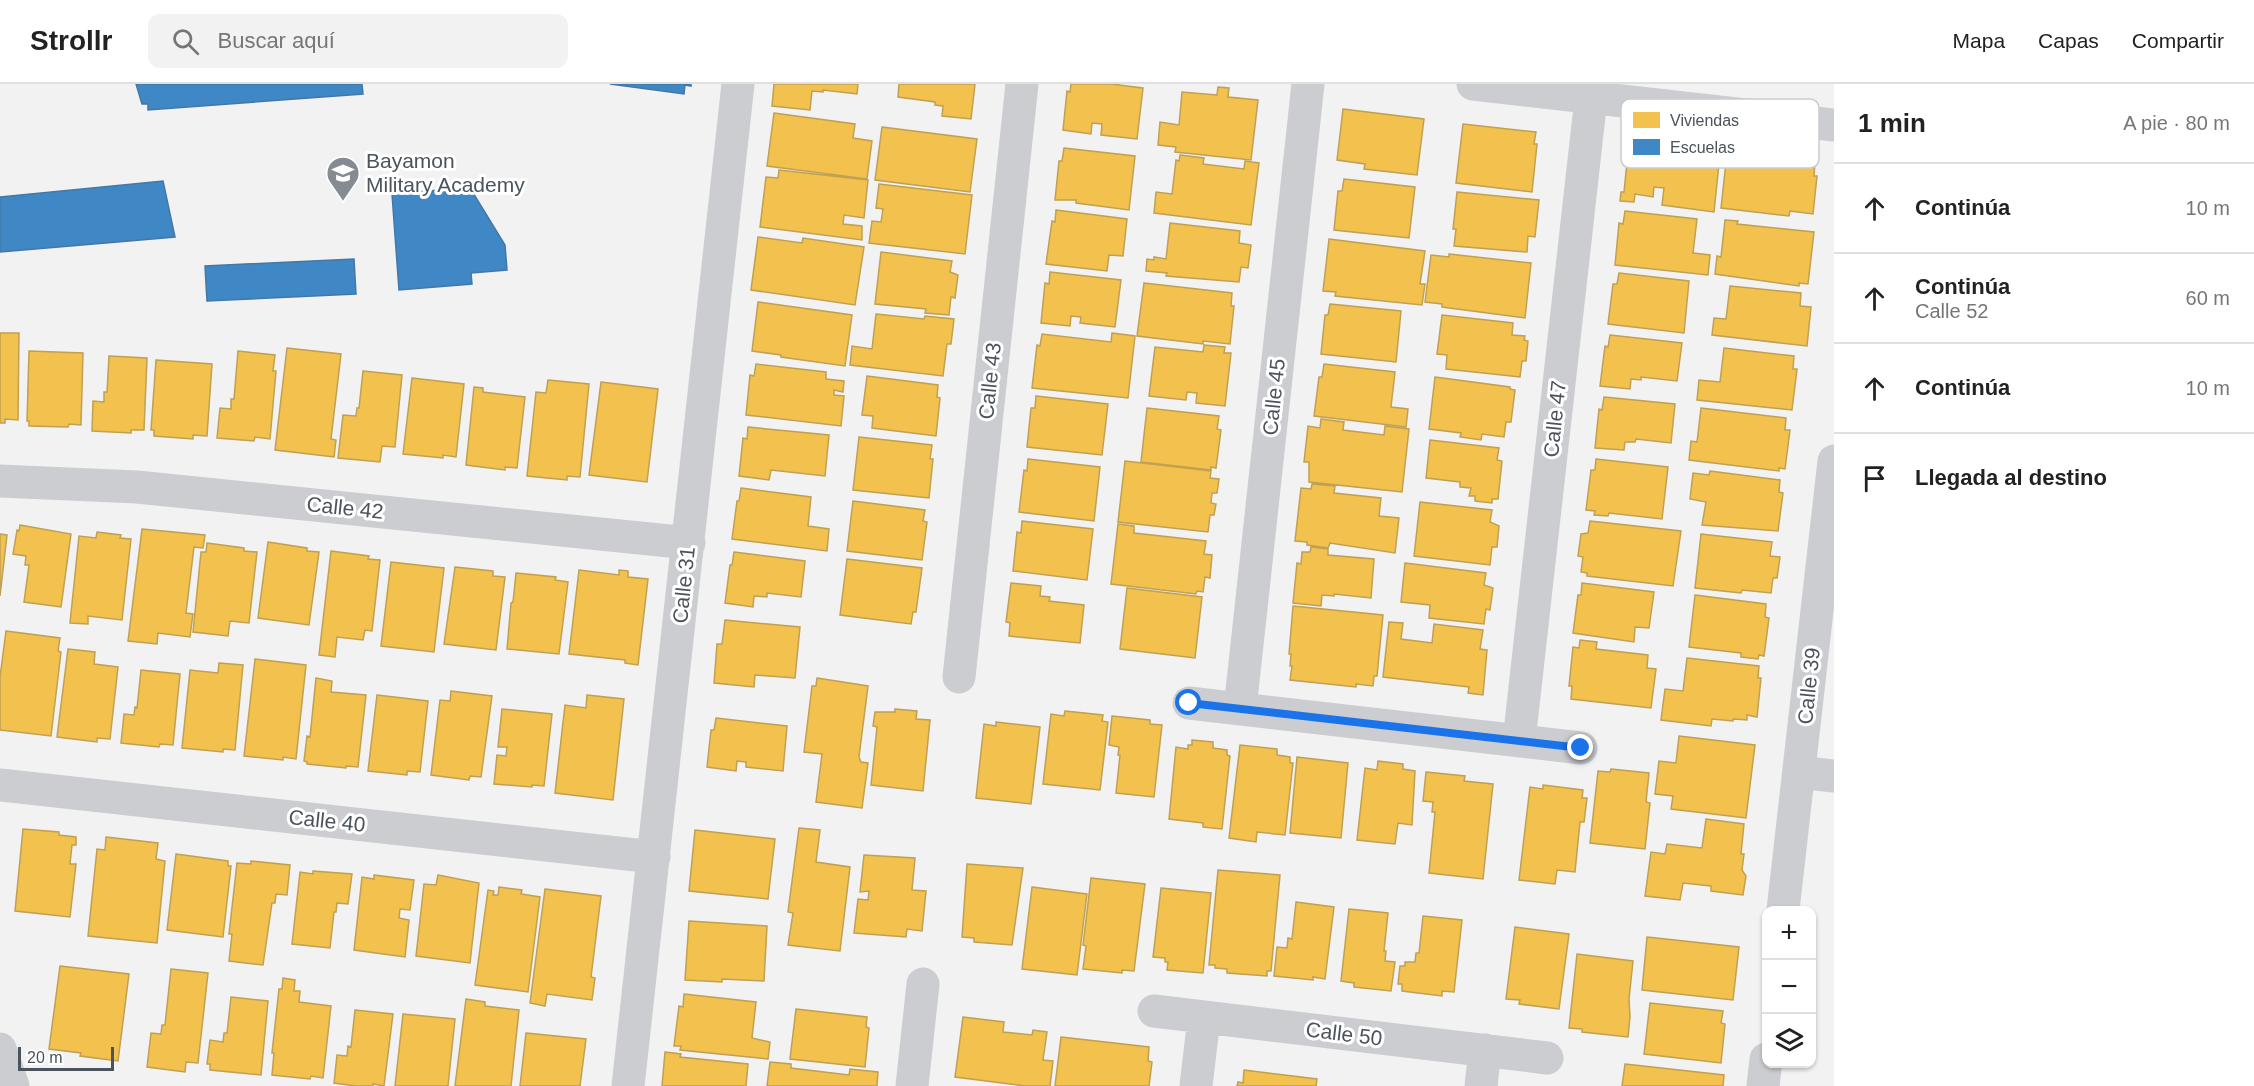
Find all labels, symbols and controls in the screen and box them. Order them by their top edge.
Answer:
search box [148,14,568,68]
text: Strollr [30,25,112,56]
icon: search [169,25,202,58]
text: Buscar aquí [217,28,335,53]
text: Mapa [1953,29,2005,52]
text: Capas [2038,29,2099,52]
text: Compartir [2132,29,2224,52]
legend [1621,99,1819,168]
text: 1 min [1858,108,1926,138]
text: Viviendas [1670,112,1739,129]
text: A pie · 80 m [2123,112,2230,134]
text: Escuelas [1670,139,1735,156]
place label: Bayamon Military Academy [366,149,525,196]
school or university icon: Bayamon Military Academy [325,155,361,202]
icon: ahead [1858,192,1891,225]
text: Continúa [1915,195,2010,220]
text: 10 m [2186,197,2230,219]
text: Continúa [1915,274,2010,299]
icon: ahead [1858,282,1891,315]
text: 60 m [2186,287,2230,309]
text: Calle 52 [1915,300,1988,322]
street label: Calle 43 [974,341,1005,420]
street label: Calle 45 [1258,357,1289,436]
icon: ahead [1858,372,1891,405]
text: Continúa [1915,375,2010,400]
text: 10 m [2186,377,2230,399]
street label: Calle 47 [1539,379,1570,458]
icon: arrive [1858,462,1891,495]
text: Llegada al destino [1915,465,2107,490]
street label: Calle 42 [306,492,385,523]
street label: Calle 31 [668,545,699,624]
street label: Calle 39 [1793,646,1824,725]
route start [1175,689,1201,715]
route end [1567,734,1593,760]
street label: Calle 40 [288,805,367,836]
map controls [1762,906,1816,1068]
button: + [1762,906,1816,960]
button: − [1762,960,1816,1014]
button: layers [1762,1014,1816,1068]
street label: Calle 50 [1304,1017,1384,1050]
scale bar [18,1044,114,1072]
text: 20 m [27,1049,63,1066]

